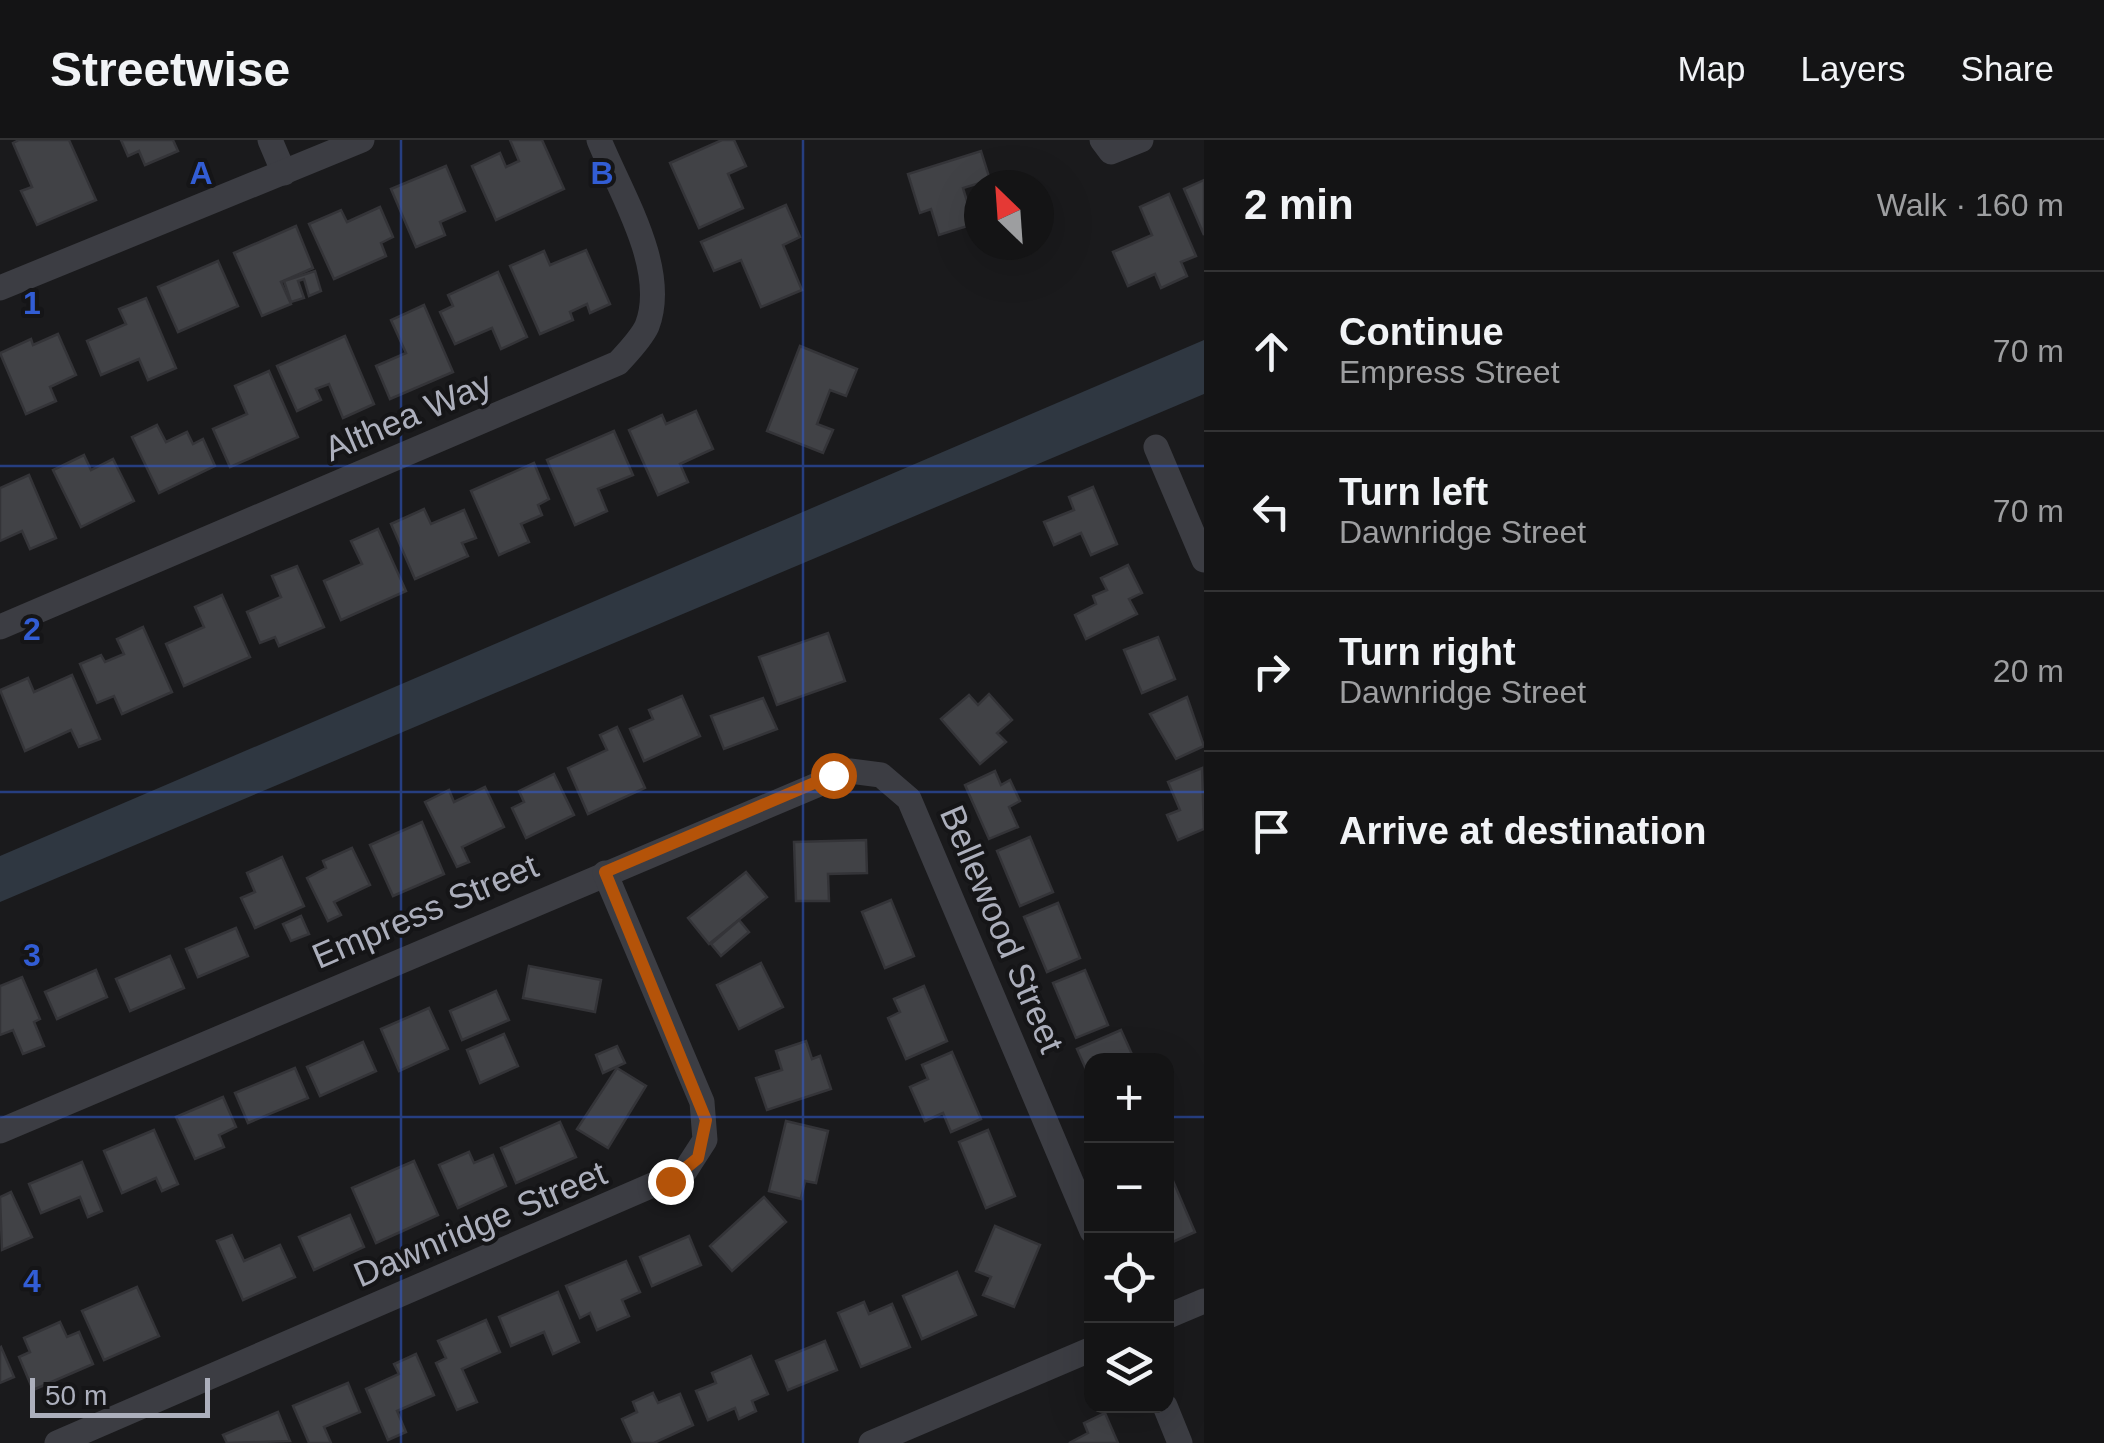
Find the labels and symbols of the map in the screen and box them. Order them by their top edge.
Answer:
text: A [189,155,213,191]
text: B [590,155,614,191]
north arrow [964,170,1054,260]
text: 1 [23,285,41,321]
street label: Althea Way [318,363,498,468]
text: 2 [23,611,41,647]
route start [811,753,857,799]
street label: Bellewood Street [933,799,1072,1058]
street label: Empress Street [306,845,544,976]
text: 3 [23,937,41,973]
street label: Dawnridge Street [348,1153,612,1294]
route end [648,1159,694,1205]
text: 4 [23,1263,41,1299]
scale bar [30,1373,210,1418]

